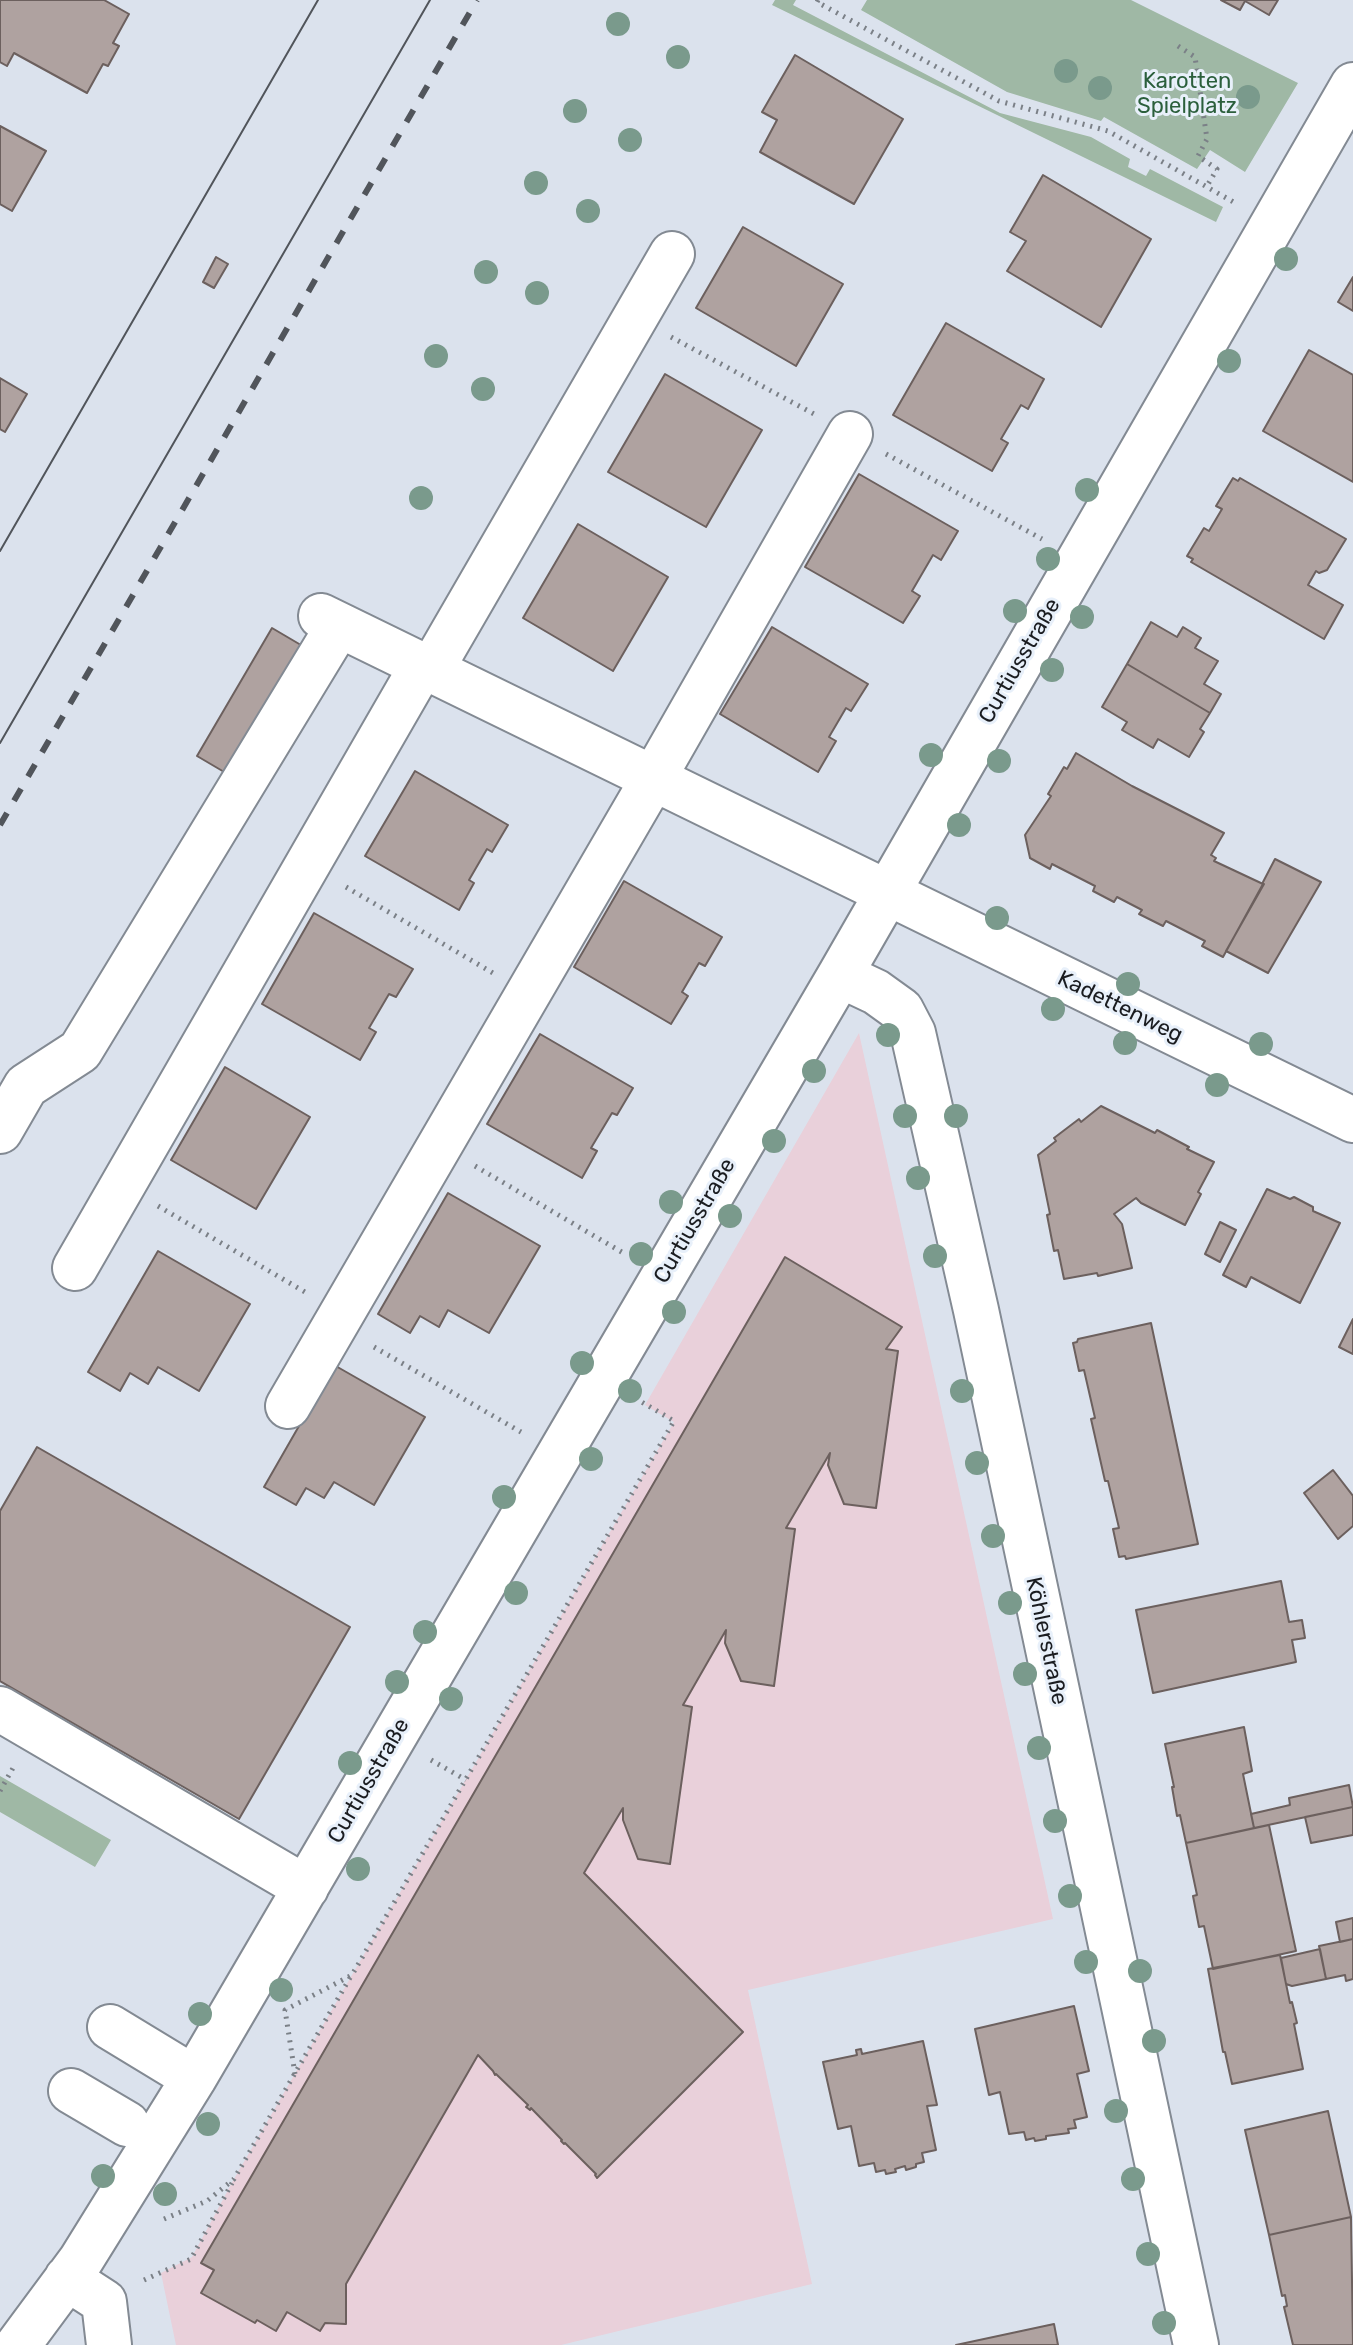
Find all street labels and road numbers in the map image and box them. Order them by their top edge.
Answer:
street label: Curtiusstraße [974,594,1066,728]
street label: Kadettenweg [1053,965,1187,1049]
street label: Curtiusstraße [649,1154,741,1288]
street label: Köhlerstraße [1020,1575,1072,1707]
street label: Curtiusstraße [323,1714,415,1848]

